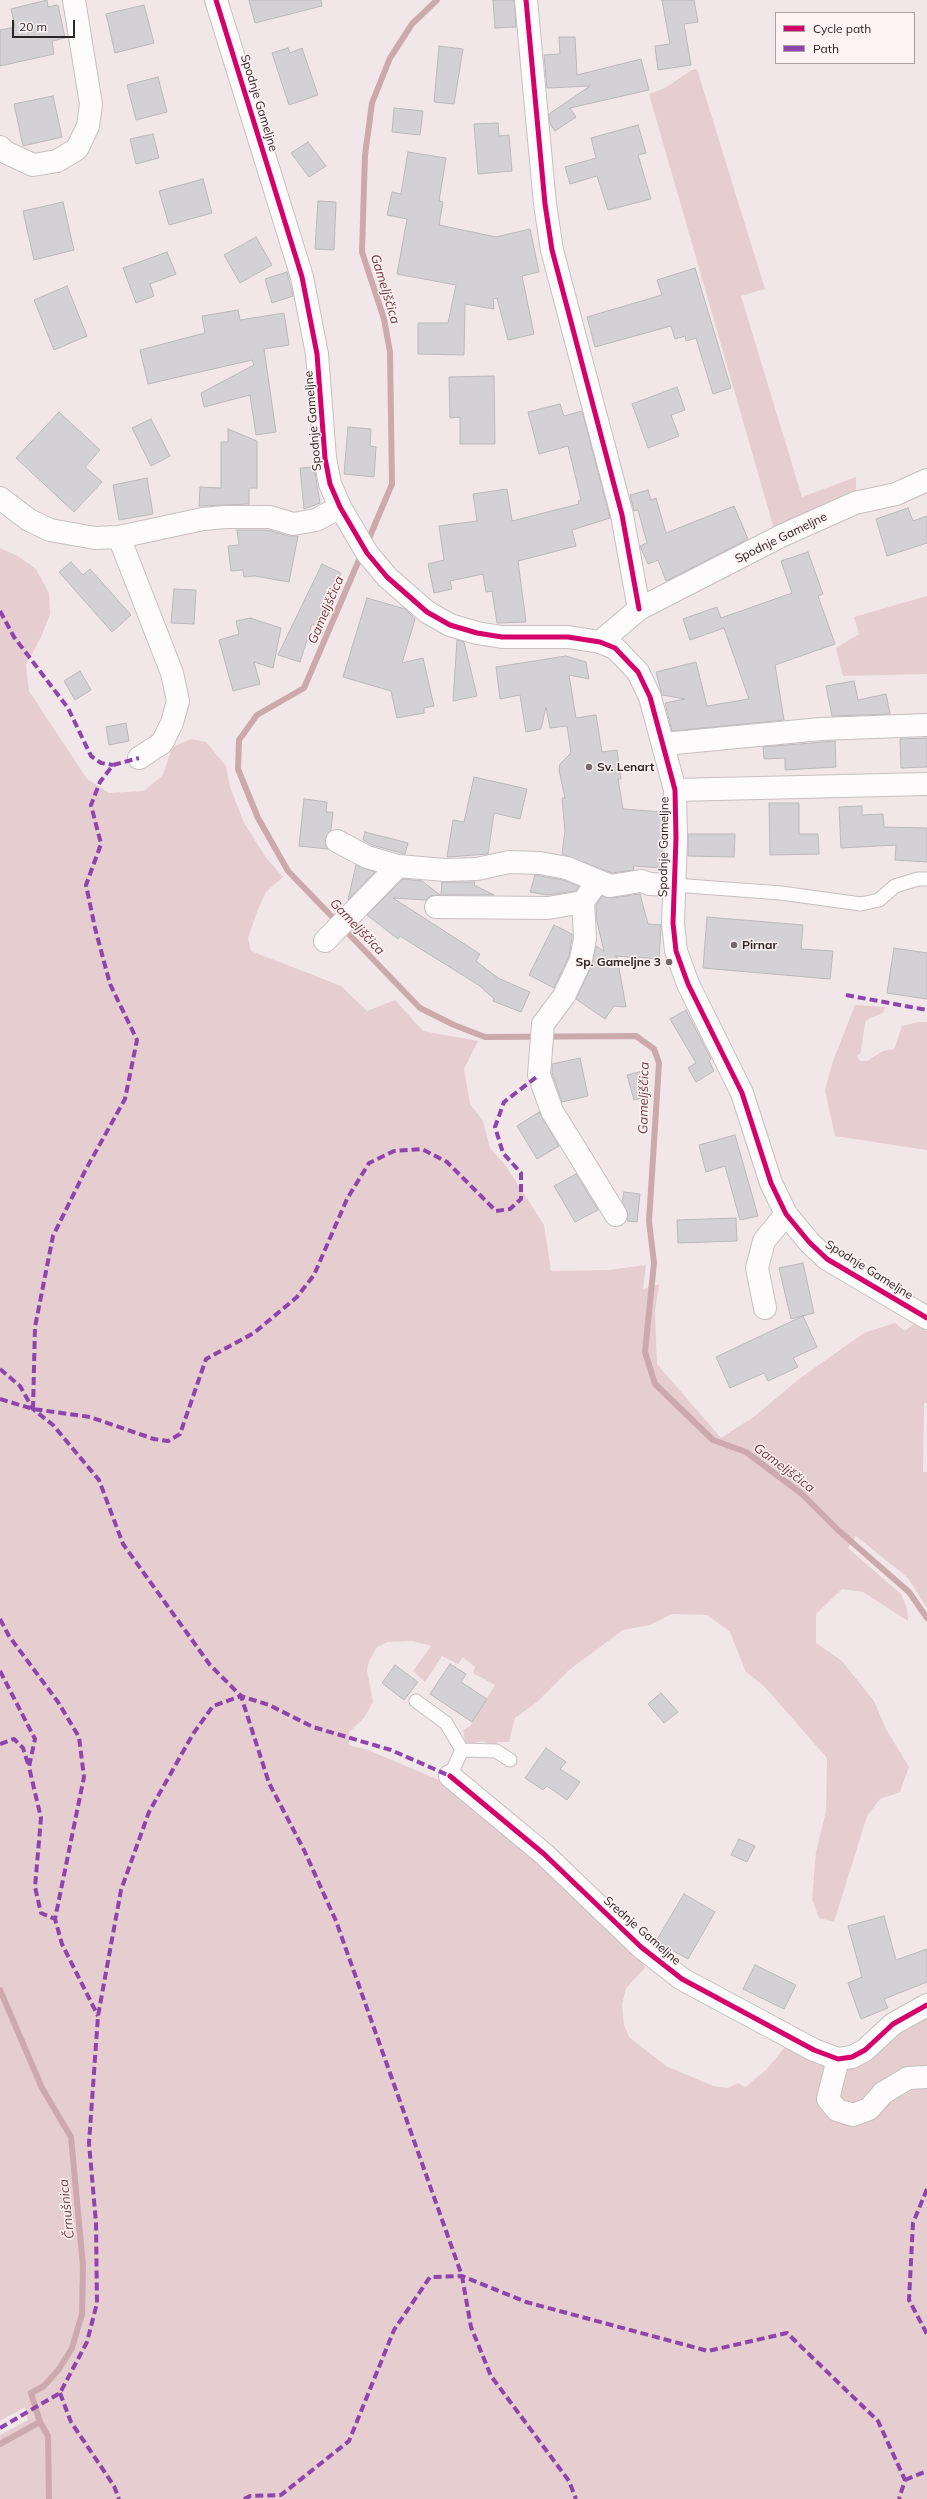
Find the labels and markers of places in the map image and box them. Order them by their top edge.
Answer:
place label: Sv. Lenart [597,760,654,774]
marker: Sv. Lenart [584,762,594,772]
place label: Pirnar [742,938,777,952]
marker: Pirnar [729,940,739,950]
place label: Sp. Gameljne 3 [576,955,661,969]
marker: Sp. Gameljne 3 [664,957,674,967]

